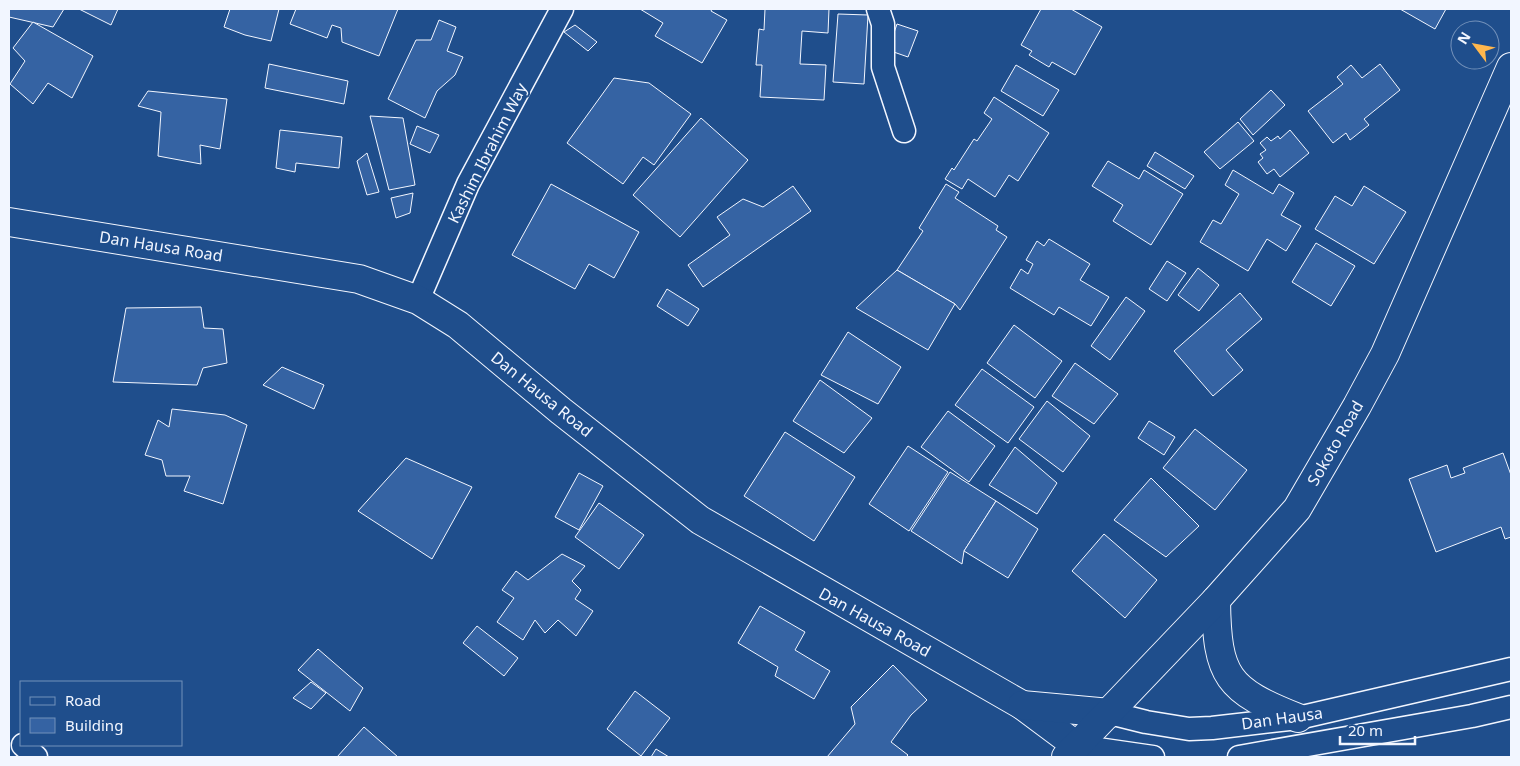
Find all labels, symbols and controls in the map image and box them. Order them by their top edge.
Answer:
north arrow [1450,20,1500,70]
text: N [1452,28,1475,48]
street label: Kashim Ibrahim Way [442,78,532,227]
street label: Dan Hausa Road [98,225,224,267]
street label: Dan Hausa Road [487,346,597,442]
street label: Sokoto Road [1302,396,1368,490]
street label: Dan Hausa Road [815,582,935,662]
legend [20,681,182,746]
text: Road [65,690,101,710]
street label: Dan Hausa [1240,701,1324,735]
scale bar [1340,714,1415,746]
text: Building [65,715,123,735]
text: 20 m [1348,720,1383,740]

